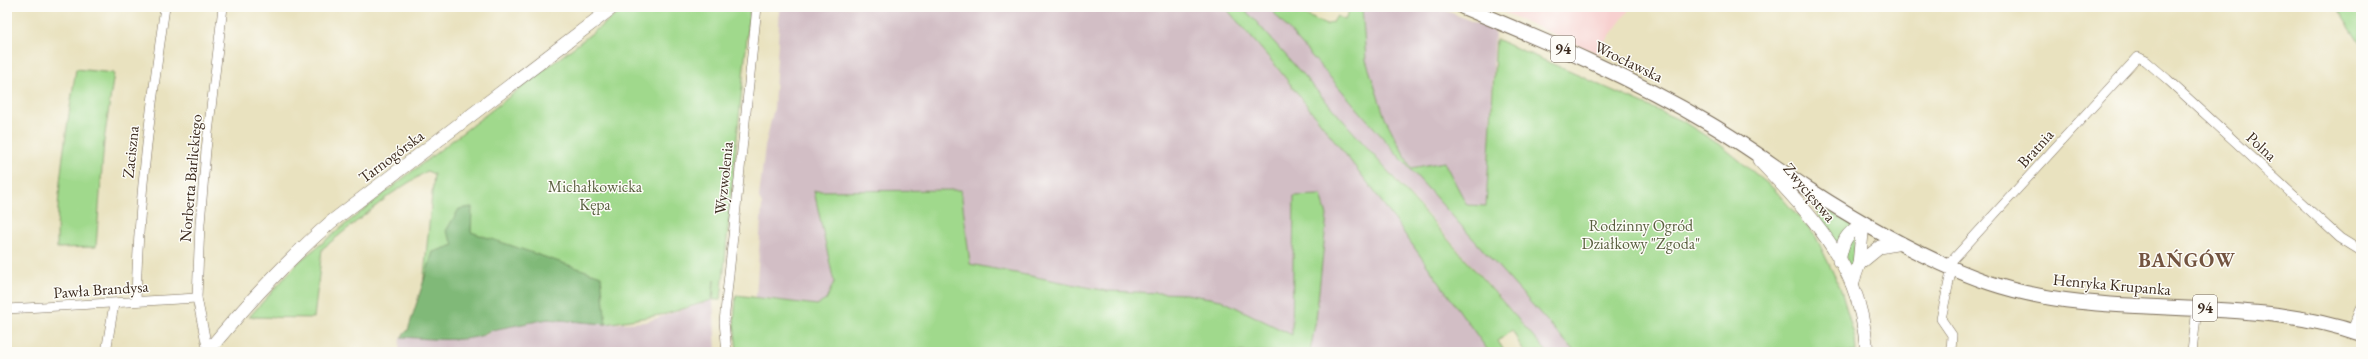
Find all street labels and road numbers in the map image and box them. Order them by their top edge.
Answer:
road number: 94 [1551,36,1575,62]
street label: Wrocławska [1591,36,1667,87]
street label: Norberta Barlickiego [174,113,207,243]
street label: Zaciszna [117,124,144,179]
street label: Bratnia [2013,124,2059,172]
street label: Tarnogórska [354,125,429,188]
street label: Polna [2242,127,2282,166]
street label: Wyzwolenia [709,140,738,216]
street label: Zwycięstwa [1779,158,1841,227]
street label: Henryka Krupanka [2052,269,2172,300]
street label: Pawła Brandysa [53,276,150,303]
road number: 94 [2193,295,2217,321]

